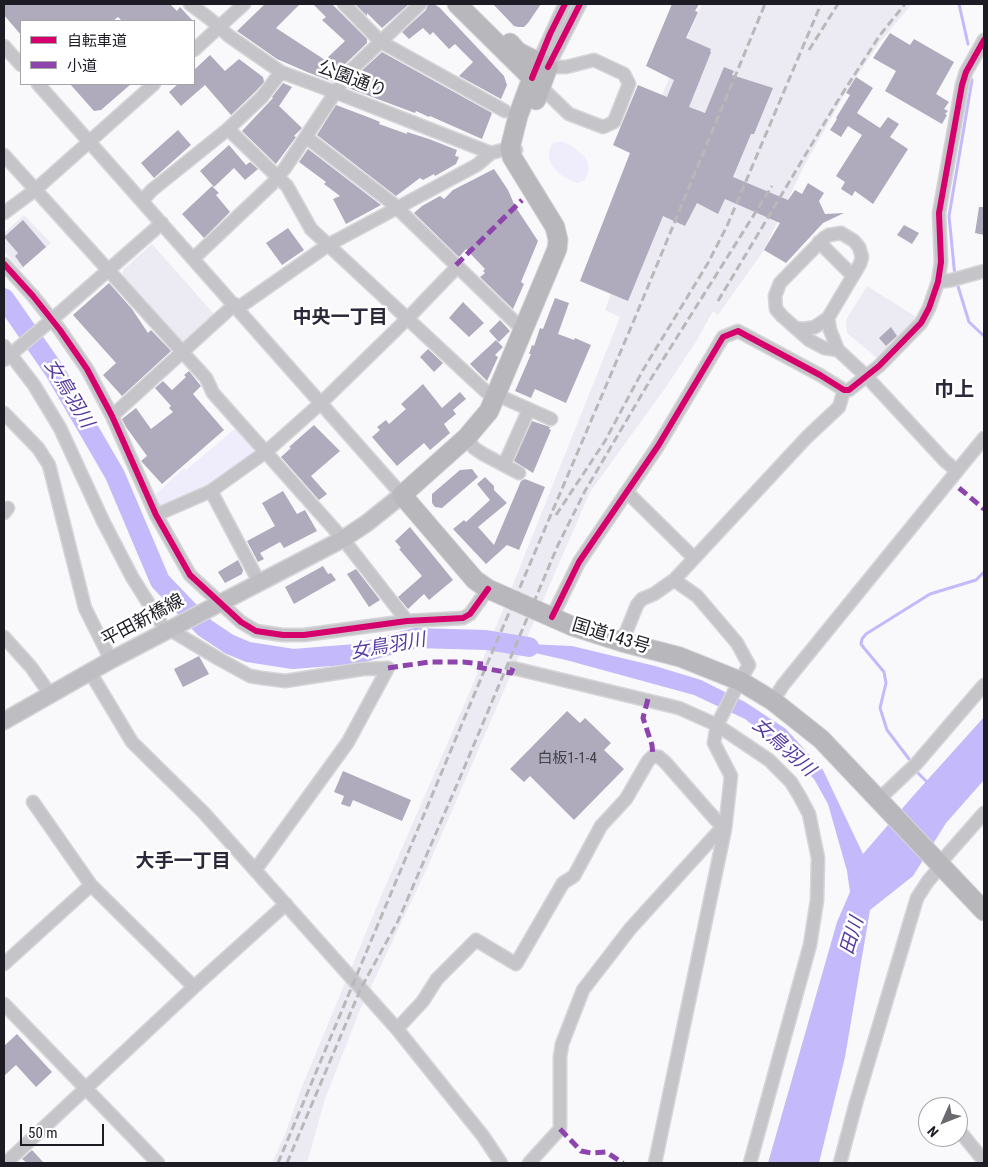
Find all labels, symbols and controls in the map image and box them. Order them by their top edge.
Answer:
legend [20,20,195,85]
text: 自転車道 [67,32,127,50]
text: 小道 [67,57,97,75]
street label: 公園通り [315,57,389,103]
district label: 中央一丁目 [293,307,387,329]
water label: 女鳥羽川 [39,356,97,432]
district label: 巾上 [934,379,974,403]
street label: 平田新橋線 [98,590,188,652]
street label: 国道143号 [569,615,653,659]
water label: 女鳥羽川 [349,629,427,665]
water label: 女鳥羽川 [747,714,819,782]
house number: 白板1-1-4 [537,750,597,768]
district label: 大手一丁目 [136,851,230,873]
water label: 田川 [837,914,869,958]
north arrow [918,1097,968,1147]
scale bar [22,1114,106,1146]
text: N [924,1123,942,1140]
text: 50 m [28,1124,58,1142]

